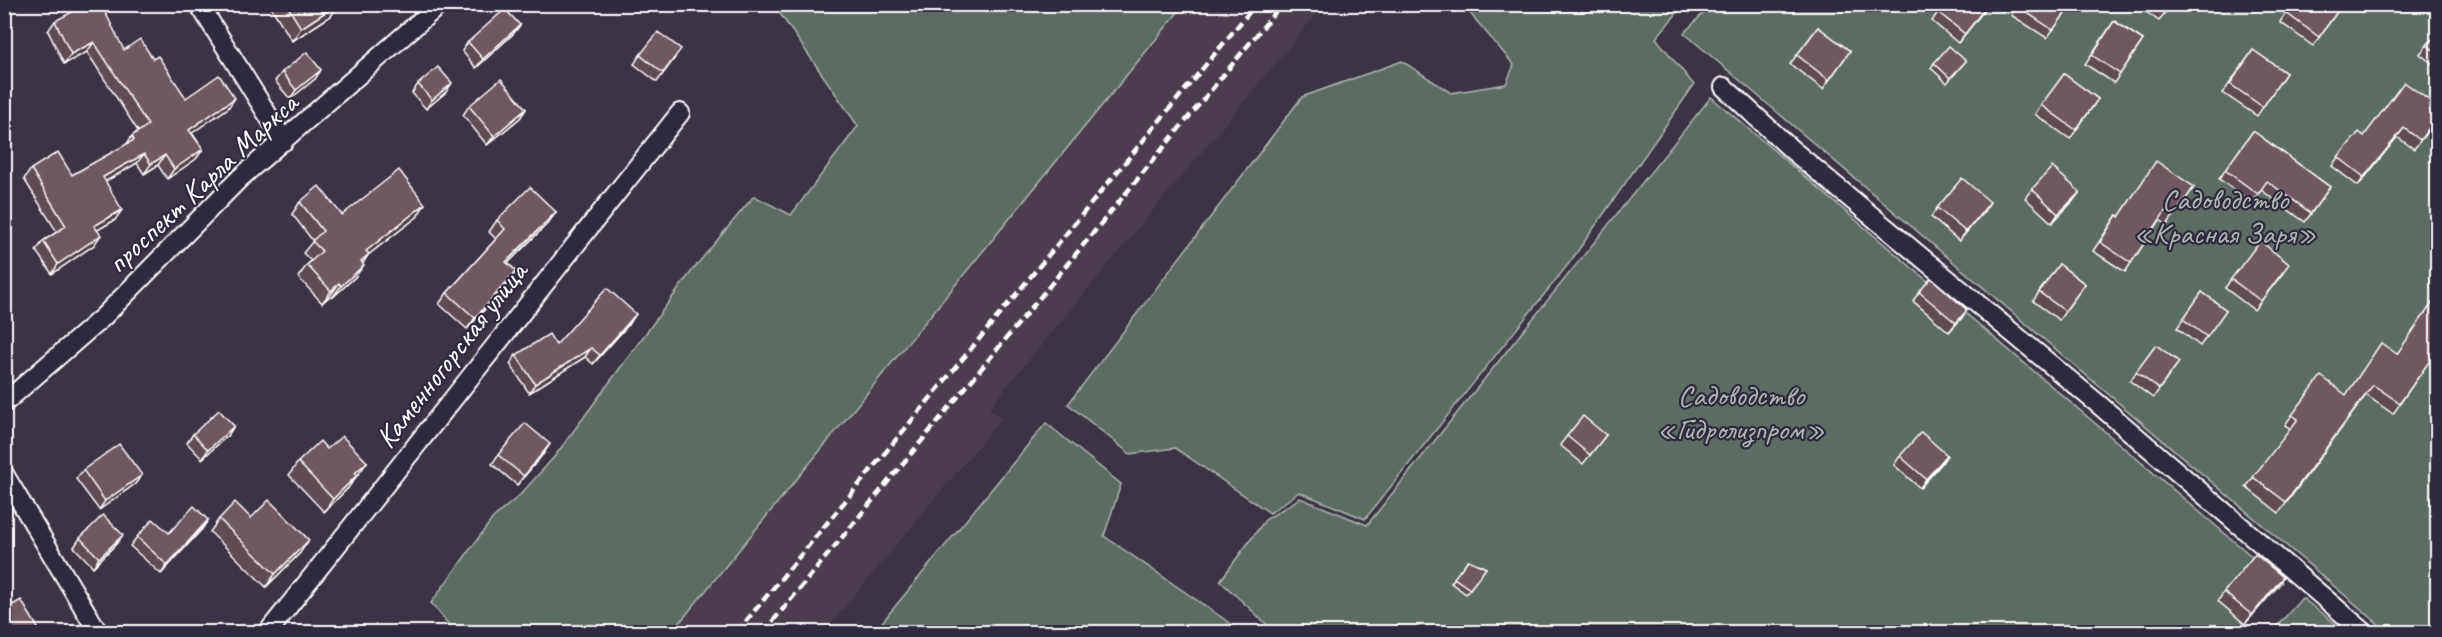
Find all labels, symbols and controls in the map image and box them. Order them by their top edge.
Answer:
street label: проспект Карла Маркса [98,83,308,281]
park label: Садоводство «Красная Заря» [2134,180,2316,252]
street label: Каменногорская улица [367,252,537,455]
park label: Садоводство «Гидролизпром» [1657,376,1825,448]

